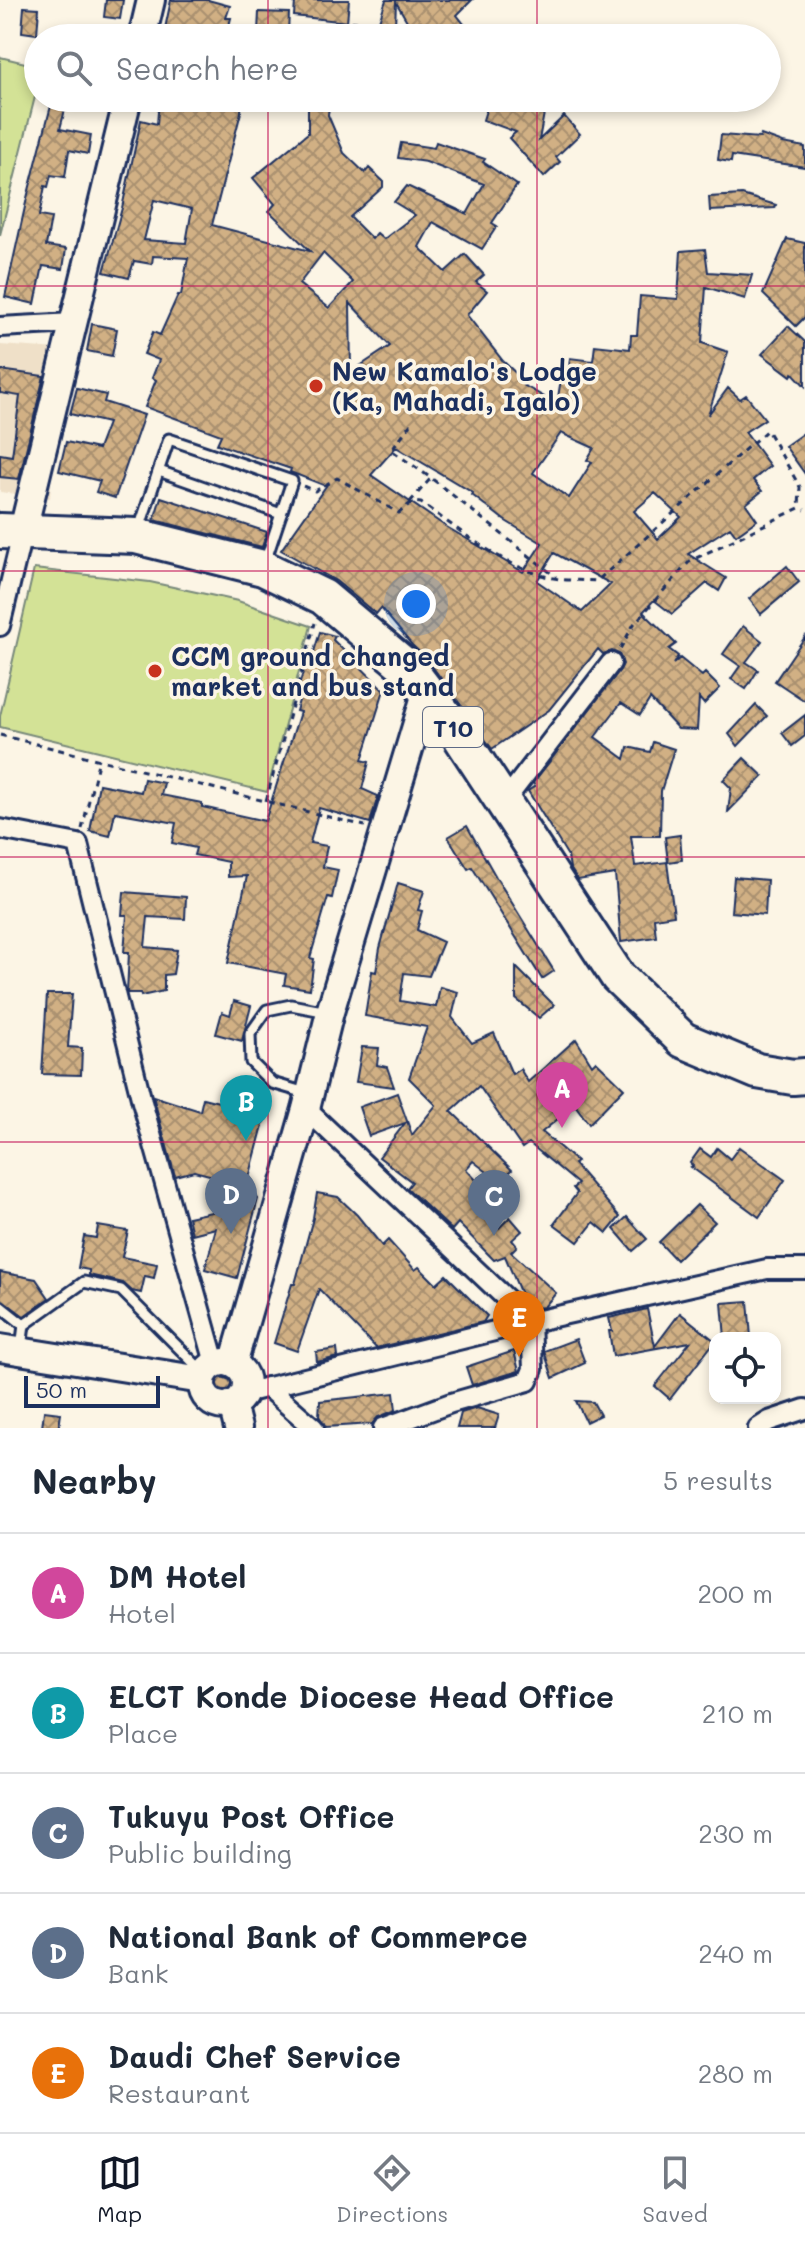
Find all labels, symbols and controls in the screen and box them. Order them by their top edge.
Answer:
search box [24,24,781,112]
icon: search [52,46,96,90]
text: Search here [116,48,299,88]
place label: New Kamalo's Lodge (Ka, Mahadi, Igalo) [332,354,597,418]
marker: New Kamalo's Lodge (Ka, Mahadi, Igalo) [307,377,325,395]
your location [396,584,436,624]
place label: CCM ground changed market and bus stand [171,639,454,703]
marker: CCM ground changed market and bus stand [146,662,164,680]
road number: T10 [423,707,483,747]
pin: A [536,1062,588,1128]
pin: B [220,1075,272,1141]
pin: D [205,1168,257,1234]
pin: C [468,1170,520,1236]
pin: E [493,1291,545,1357]
map controls [709,1332,781,1404]
button: locate [709,1332,781,1404]
scale bar [24,1372,160,1408]
text: 50 m [36,1375,87,1404]
text: Nearby [32,1458,157,1503]
text: 5 results [663,1463,773,1497]
text: DM Hotel [108,1556,246,1596]
text: A [49,1576,67,1610]
text: 200 m [697,1576,773,1610]
text: Hotel [108,1596,176,1630]
text: ELCT Konde Diocese Head Office [108,1676,614,1716]
text: B [49,1696,67,1730]
text: 210 m [702,1696,773,1730]
text: Place [108,1716,178,1750]
text: Tukuyu Post Office [108,1796,394,1836]
text: C [48,1816,68,1850]
text: 230 m [698,1816,773,1850]
text: Public building [108,1836,292,1870]
text: National Bank of Commerce [108,1916,528,1956]
text: D [49,1936,67,1970]
text: 240 m [698,1936,773,1970]
text: Bank [108,1956,169,1990]
text: Daudi Chef Service [108,2036,401,2076]
text: E [50,2056,66,2090]
text: 280 m [698,2056,773,2090]
text: Restaurant [108,2076,250,2110]
tab: Map [97,2151,142,2228]
tab: Directions [336,2151,448,2228]
tab: Saved [643,2151,708,2228]

